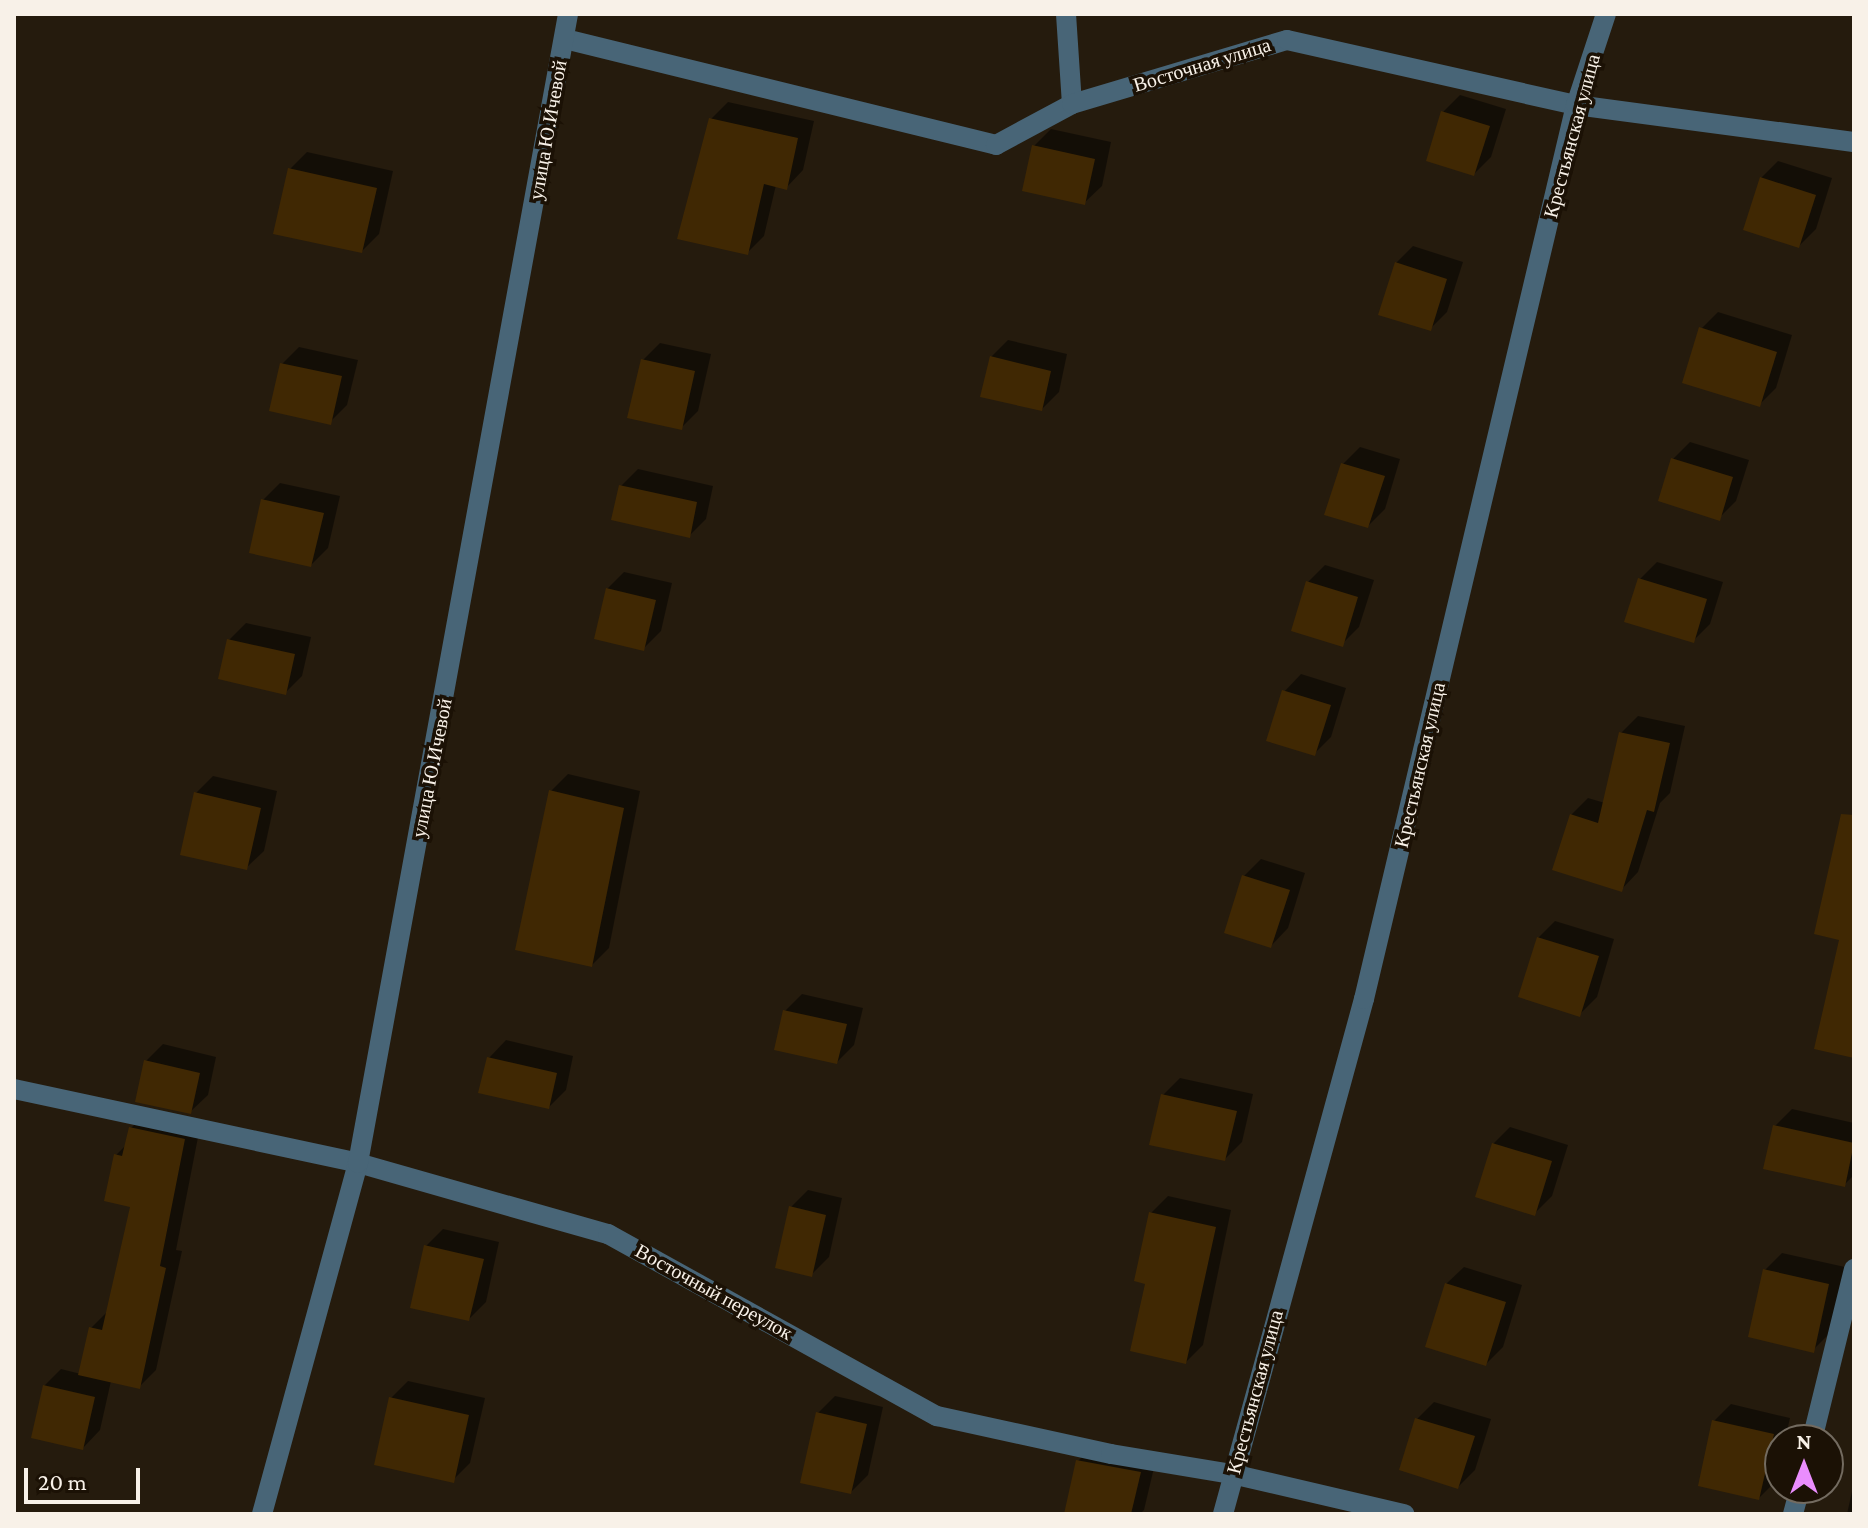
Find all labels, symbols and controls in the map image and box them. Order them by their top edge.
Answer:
street label: Восточная улица [1130,33,1274,97]
street label: Крестьянская улица [1539,51,1605,221]
street label: улица Ю.Ичевой [524,58,572,202]
street label: Крестьянская улица [1389,680,1451,850]
street label: улица Ю.Ичевой [407,696,457,840]
street label: Восточный переулок [631,1239,797,1345]
street label: Крестьянская улица [1222,1307,1288,1477]
north arrow [1764,1424,1844,1504]
text: N [1797,1429,1812,1454]
scale bar [28,1452,144,1502]
text: 20 m [38,1468,87,1495]

